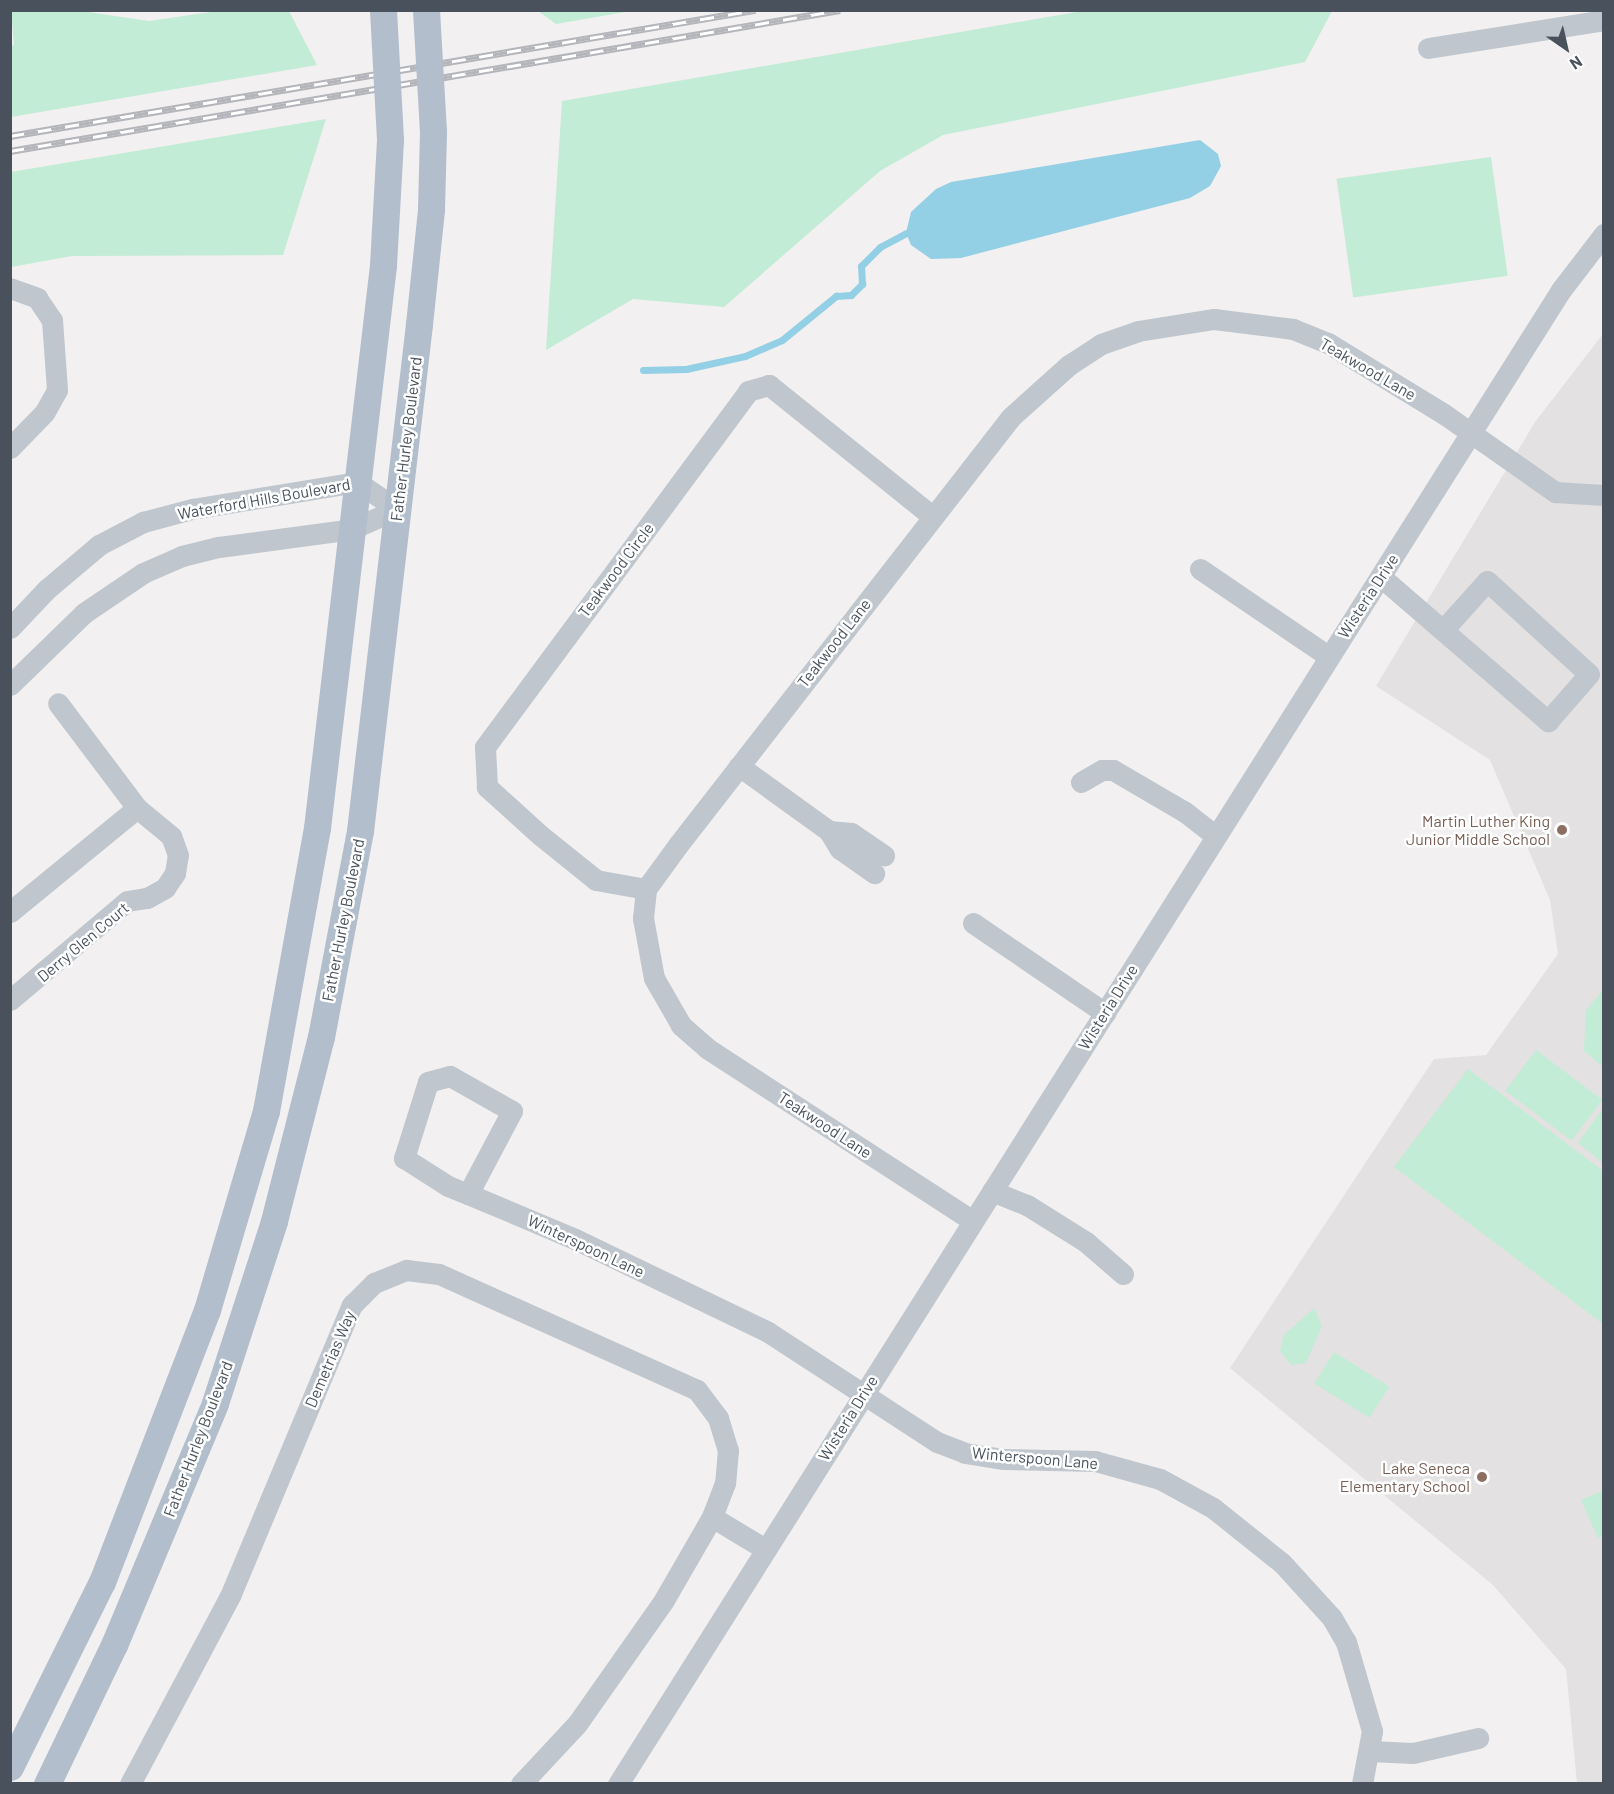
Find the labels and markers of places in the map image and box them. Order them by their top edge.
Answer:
place label: Martin Luther King Junior Middle School [1406,811,1550,849]
marker: Martin Luther King Junior Middle School [1555,823,1569,837]
place label: Lake Seneca Elementary School [1340,1458,1470,1496]
marker: Lake Seneca Elementary School [1475,1470,1489,1484]

